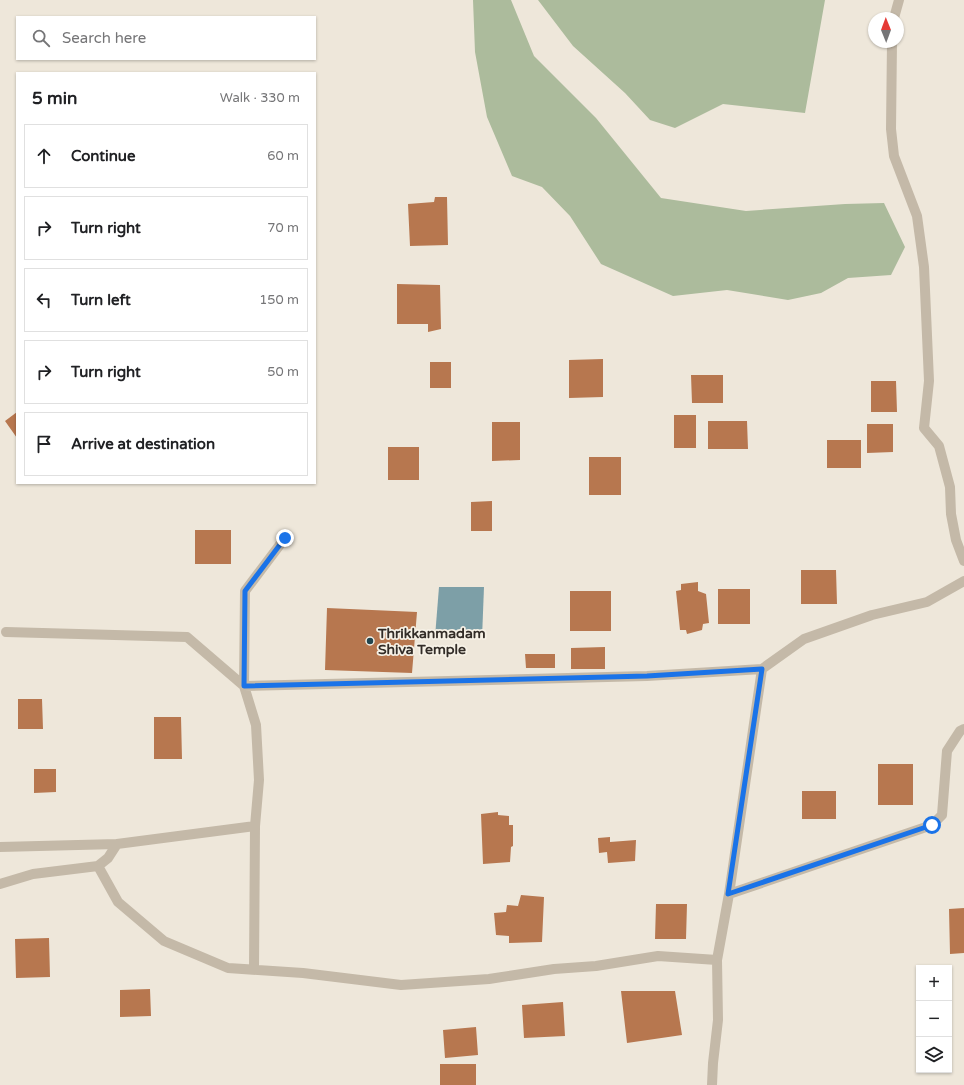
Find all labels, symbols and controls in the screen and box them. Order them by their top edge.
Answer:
north arrow [868,12,904,48]
search box [16,16,316,60]
icon: search [30,27,52,49]
text: Search here [62,29,146,47]
text: 5 min [32,88,77,109]
text: Walk · 330 m [220,90,300,106]
icon: ahead [33,145,55,167]
text: Continue [71,147,135,165]
text: 60 m [267,148,299,164]
icon: right [33,217,55,239]
text: Turn right [71,219,141,237]
text: 70 m [267,220,299,236]
icon: left [33,289,55,311]
text: Turn left [71,291,131,309]
text: 150 m [259,292,299,308]
icon: right [33,361,55,383]
text: Turn right [71,363,141,381]
text: 50 m [267,364,299,380]
icon: arrive [33,433,55,455]
text: Arrive at destination [71,435,215,453]
route end [276,529,294,547]
place label: Thrikkanmadam Shiva Temple [377,625,486,658]
marker: Thrikkanmadam Shiva Temple [365,636,375,646]
route start [923,816,941,834]
map controls [916,965,952,1073]
button: + [916,965,952,1001]
button: − [916,1001,952,1037]
button: layers [916,1037,952,1073]

